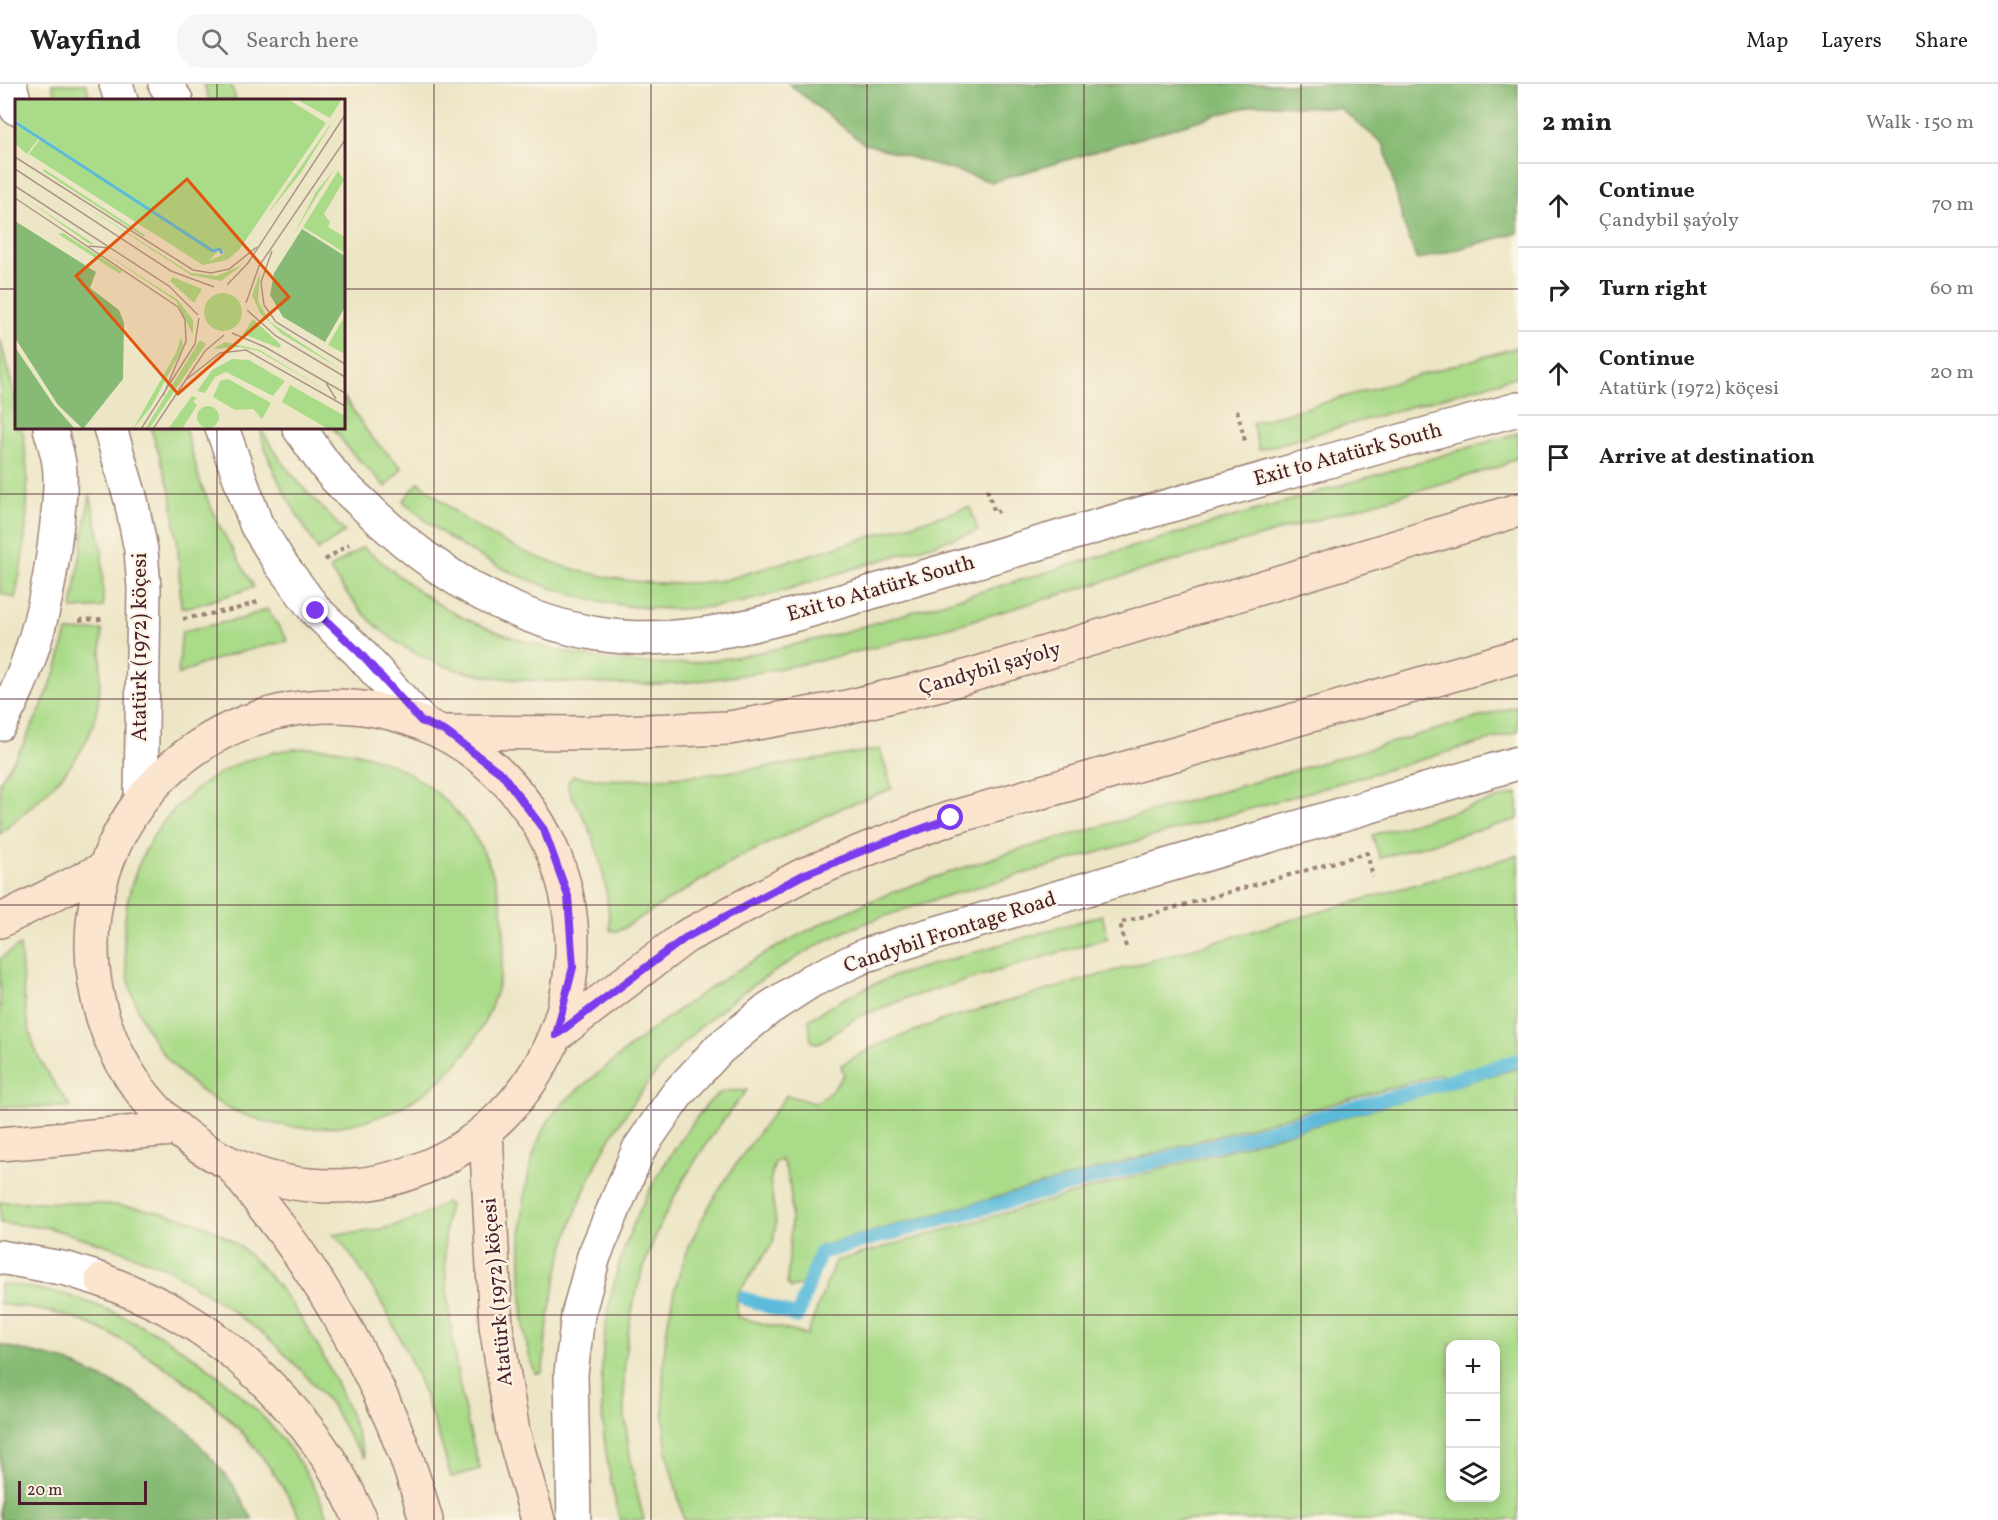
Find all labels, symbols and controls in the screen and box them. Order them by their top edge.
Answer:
search box [177,14,597,68]
text: Wayfind [30,22,141,61]
icon: search [198,25,231,58]
text: Search here [246,26,359,57]
text: Map [1746,27,1788,56]
text: Layers [1821,27,1882,56]
text: Share [1915,27,1968,56]
inset map [15,99,345,429]
text: 2 min [1542,105,1612,141]
text: Walk · 150 m [1866,109,1974,137]
text: Continue [1599,176,1695,207]
icon: ahead [1542,189,1575,222]
text: 70 m [1931,191,1974,219]
text: Çandybil şaýoly [1599,207,1739,235]
icon: right [1542,273,1575,306]
text: Turn right [1599,274,1707,305]
text: 60 m [1930,275,1974,303]
text: Continue [1599,344,1695,375]
icon: ahead [1542,357,1575,390]
text: 20 m [1930,359,1974,387]
text: Atatürk (1972) köçesi [1599,375,1779,403]
street label: Exit to Atatürk South [1250,416,1446,494]
icon: arrive [1542,441,1575,474]
text: Arrive at destination [1599,442,1815,473]
street label: Exit to Atatürk South [784,548,978,630]
street label: Atatürk (1972) köçesi [126,552,155,742]
route end [302,597,328,623]
street label: Çandybil şaýoly [915,635,1065,703]
route start [937,804,963,830]
street label: Candybil Frontage Road [840,885,1060,981]
street label: Atatürk (1972) köçesi [475,1197,521,1387]
map controls [1446,1340,1500,1502]
button: + [1446,1340,1500,1394]
button: − [1446,1394,1500,1448]
button: layers [1446,1448,1500,1502]
scale bar [18,1478,147,1506]
text: 20 m [27,1480,62,1502]

